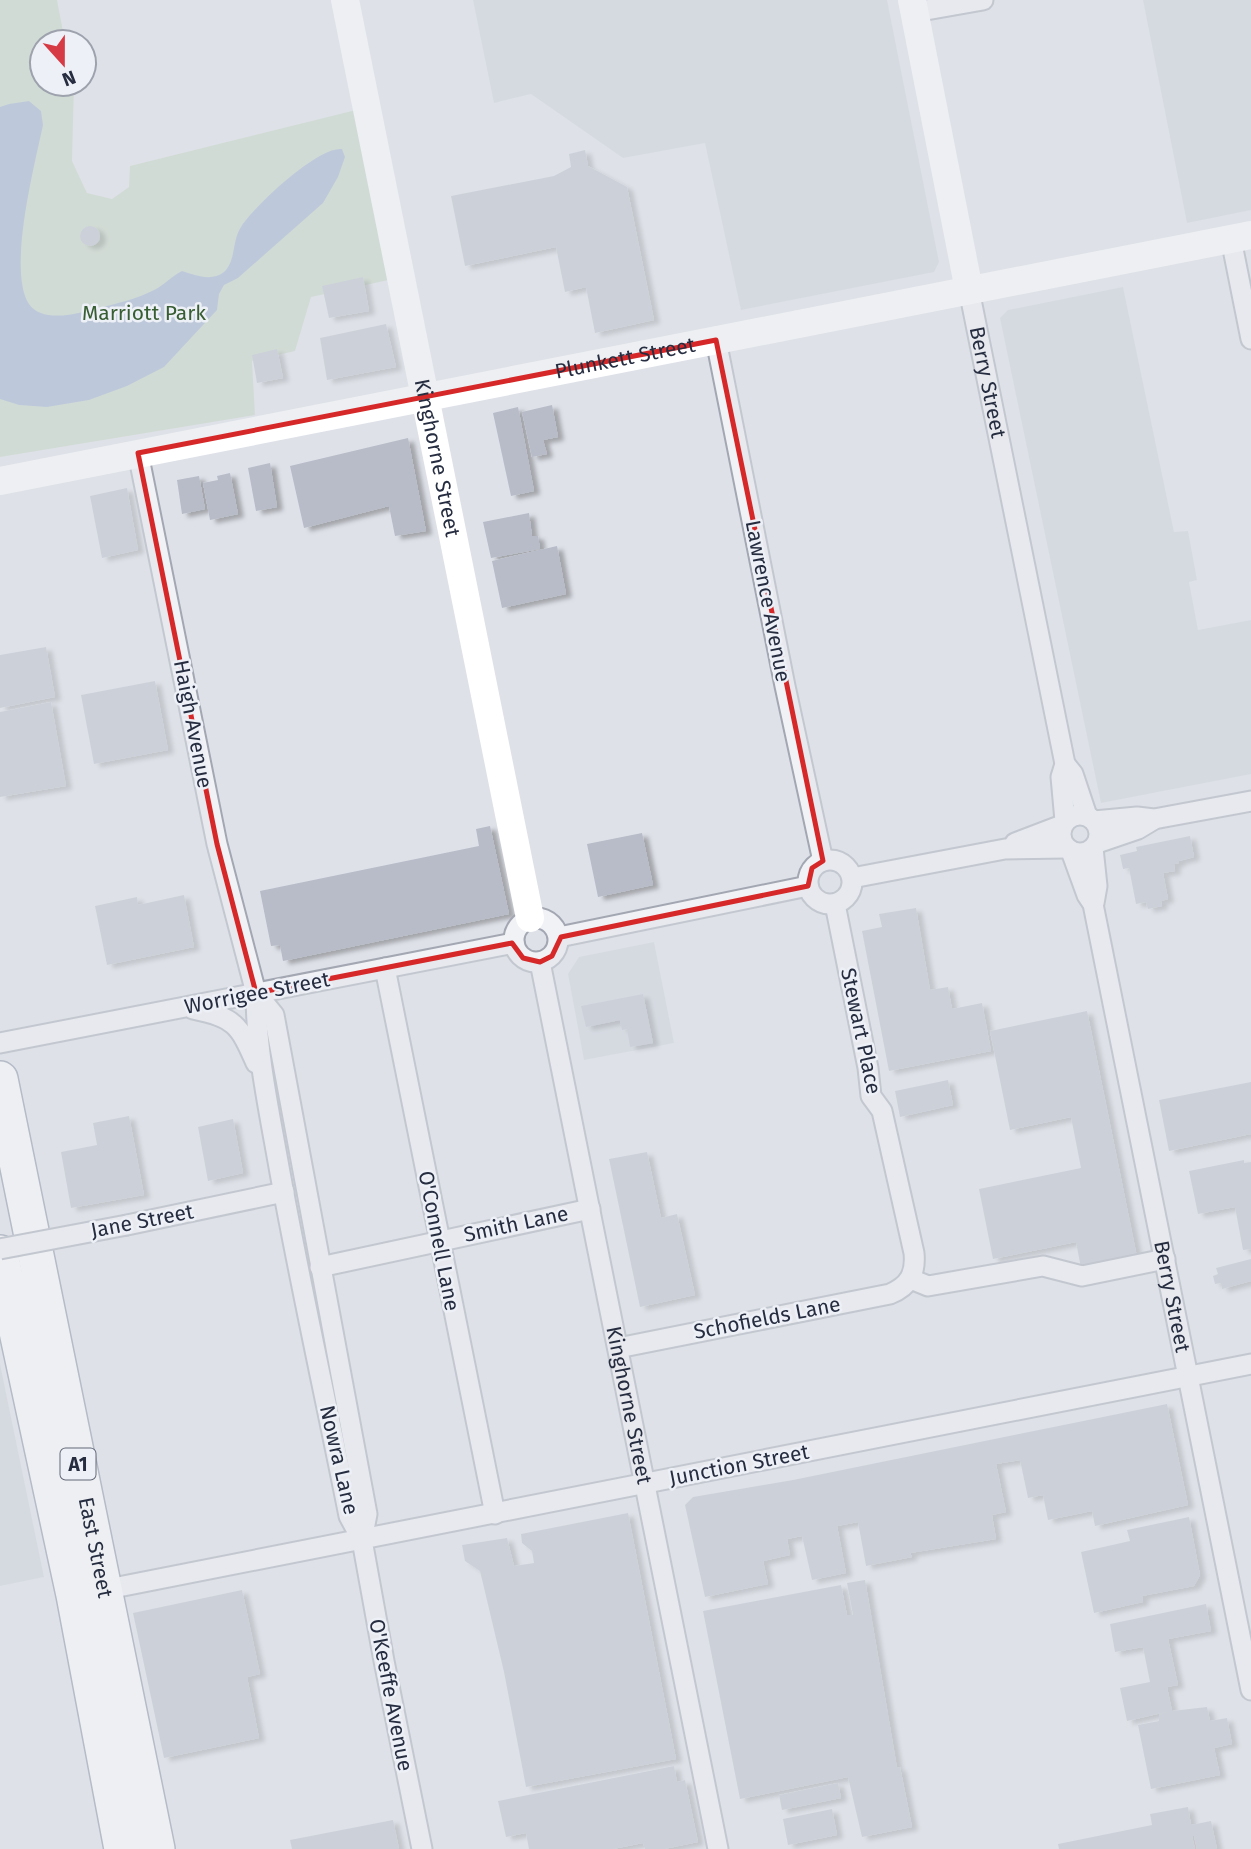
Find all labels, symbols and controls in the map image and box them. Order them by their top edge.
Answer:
north arrow [28,28,98,98]
text: N [59,65,79,91]
park label: Marriott Park [82,300,206,326]
street label: Berry Street [964,324,1012,441]
street label: Plunkett Street [553,332,698,385]
street label: Kinghorne Street [409,377,466,539]
street label: Lawrence Avenue [740,518,796,684]
street label: Haigh Avenue [168,658,218,790]
street label: Worrigee Street [182,966,332,1020]
street label: Stewart Place [835,966,887,1096]
street label: O'Connell Lane [413,1169,465,1313]
street label: Jane Street [88,1198,196,1244]
street label: Smith Lane [461,1200,571,1248]
street label: Berry Street [1148,1238,1196,1355]
street label: Schofields Lane [691,1291,843,1345]
street label: Kinghorne Street [600,1324,658,1487]
street label: Nowra Lane [314,1403,364,1517]
street label: Junction Street [667,1439,811,1491]
road number: A1 [60,1448,96,1480]
street label: East Street [73,1495,119,1600]
street label: O'Keeffe Avenue [363,1617,419,1773]

